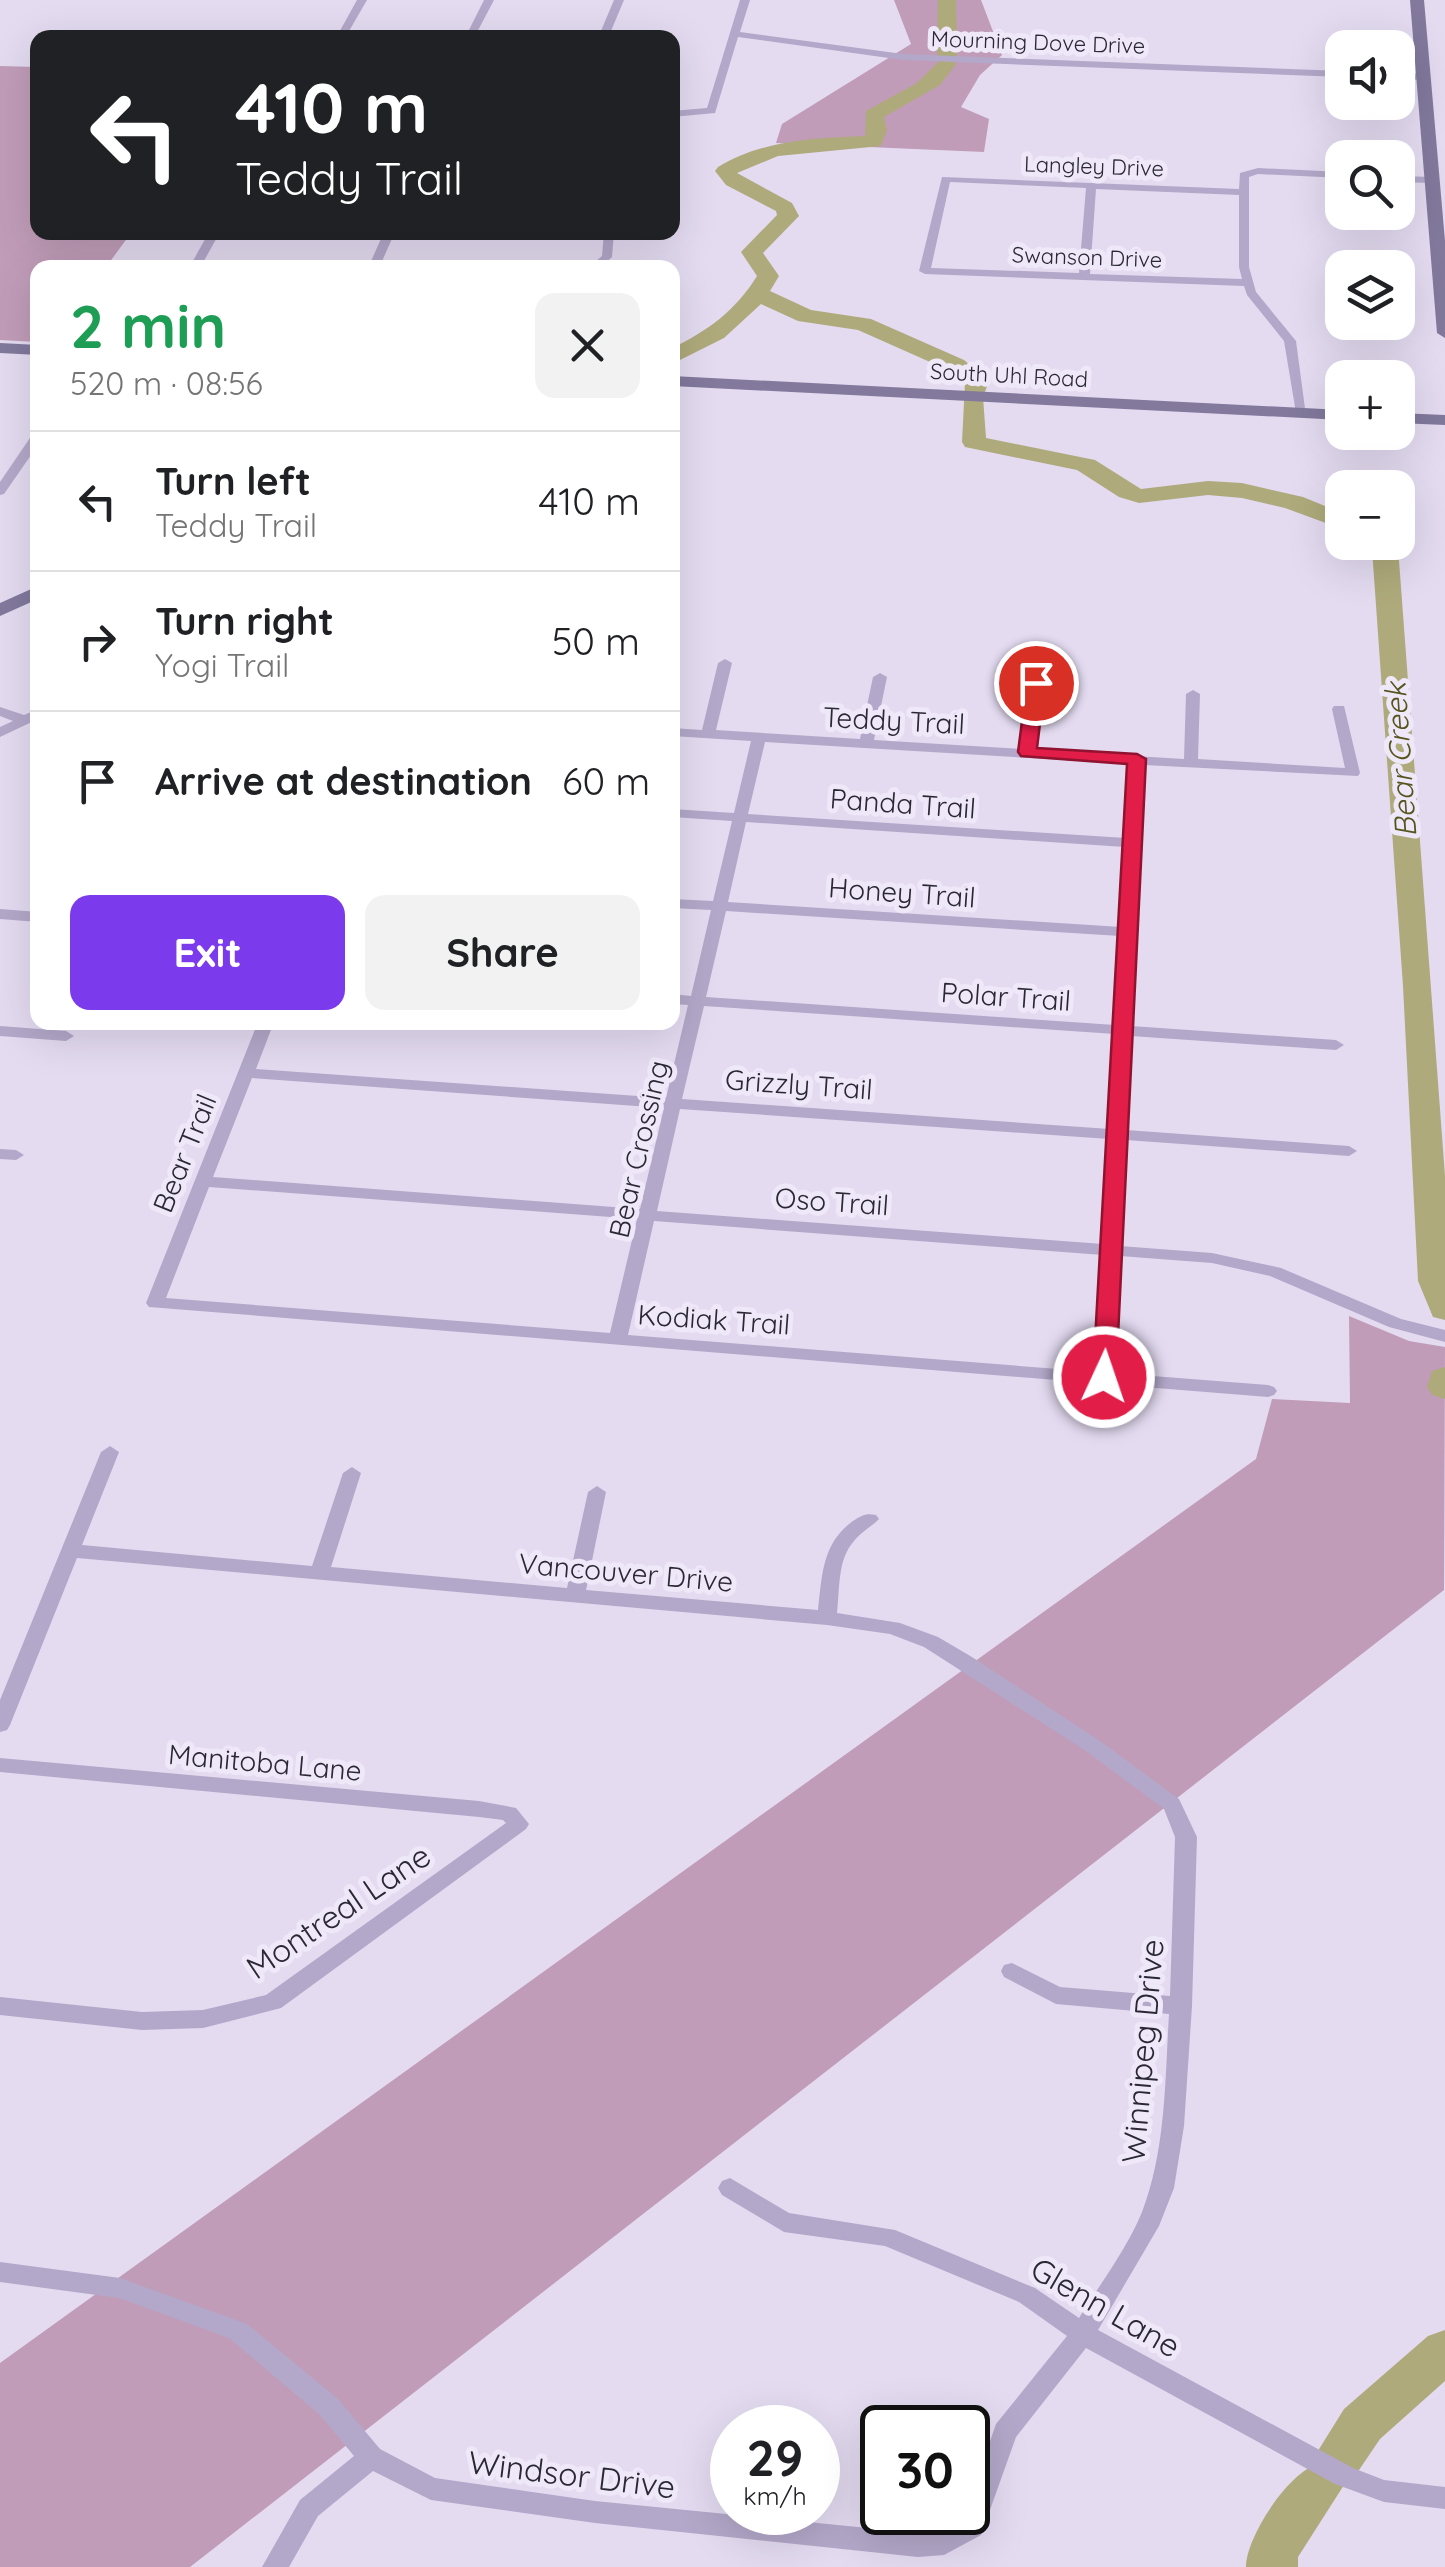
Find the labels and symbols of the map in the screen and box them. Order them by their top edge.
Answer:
street label: Mourning Dove Drive [930,24,1146,60]
street label: Langley Drive [1023,150,1165,182]
street label: Swanson Drive [1011,240,1163,274]
street label: South Uhl Road [929,357,1089,393]
pin [994,641,1079,726]
water label: Bear Creek [1375,678,1424,839]
street label: Teddy Trail [822,699,966,741]
street label: Panda Trail [829,780,977,826]
street label: Honey Trail [827,869,977,915]
street label: Polar Trail [940,974,1072,1018]
street label: Bear Crossing [601,1057,675,1241]
street label: Grizzly Trail [724,1061,874,1107]
street label: Bear Trail [144,1089,224,1217]
street label: Oso Trail [774,1180,890,1222]
street label: Kodiak Trail [637,1296,791,1342]
position arrow [1052,1325,1156,1429]
street label: Vancouver Drive [517,1545,735,1599]
street label: Manitoba Lane [167,1736,363,1788]
street label: Montreal Lane [238,1835,438,1987]
street label: Winnipeg Drive [1112,1937,1172,2165]
street label: Glenn Lane [1024,2248,1188,2366]
speed limit sign: 30 [860,2405,990,2535]
street label: Windsor Drive [466,2441,678,2507]

